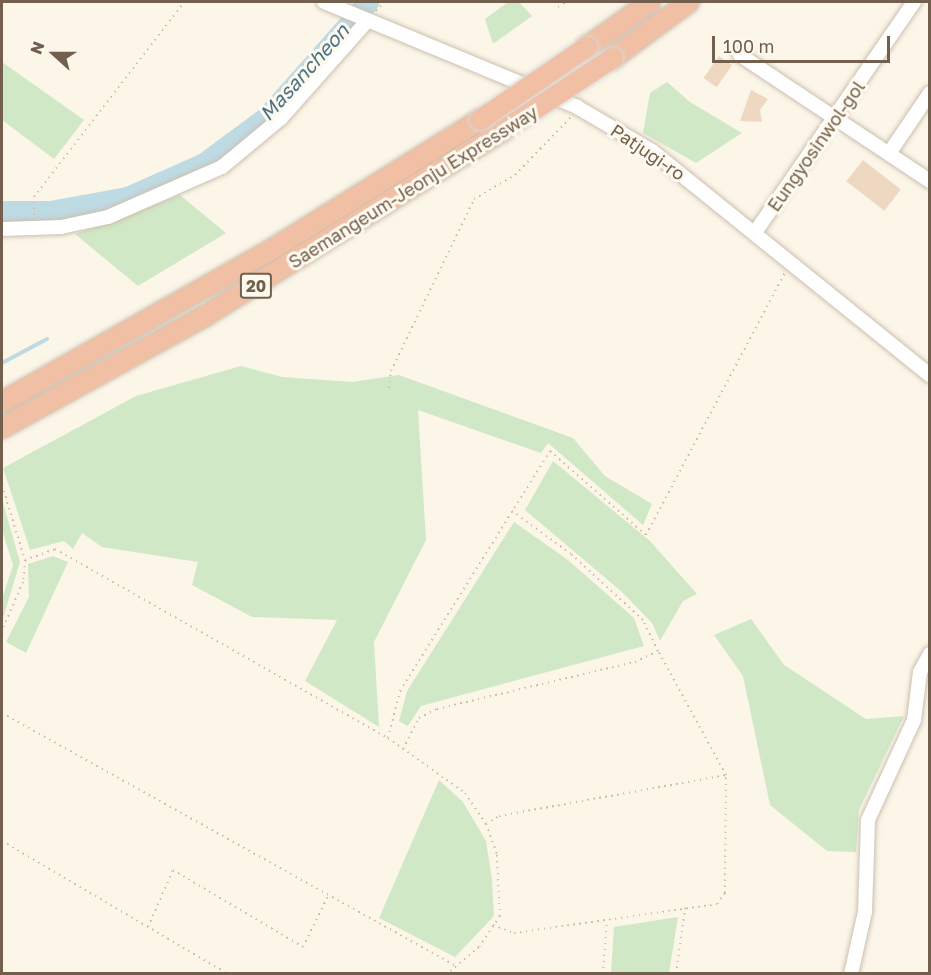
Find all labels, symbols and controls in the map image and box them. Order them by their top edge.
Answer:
water label: Masancheon [254,19,354,125]
north arrow [24,24,84,84]
scale bar [715,24,894,62]
text: 100 m [723,35,774,57]
text: N [26,38,49,57]
street label: Eungyosinwol-gol [763,77,869,215]
street label: Saemangeum-Jeonju Expressway [285,101,541,273]
street label: Patjugi-ro [607,119,689,185]
road number: 20 [240,273,272,299]

